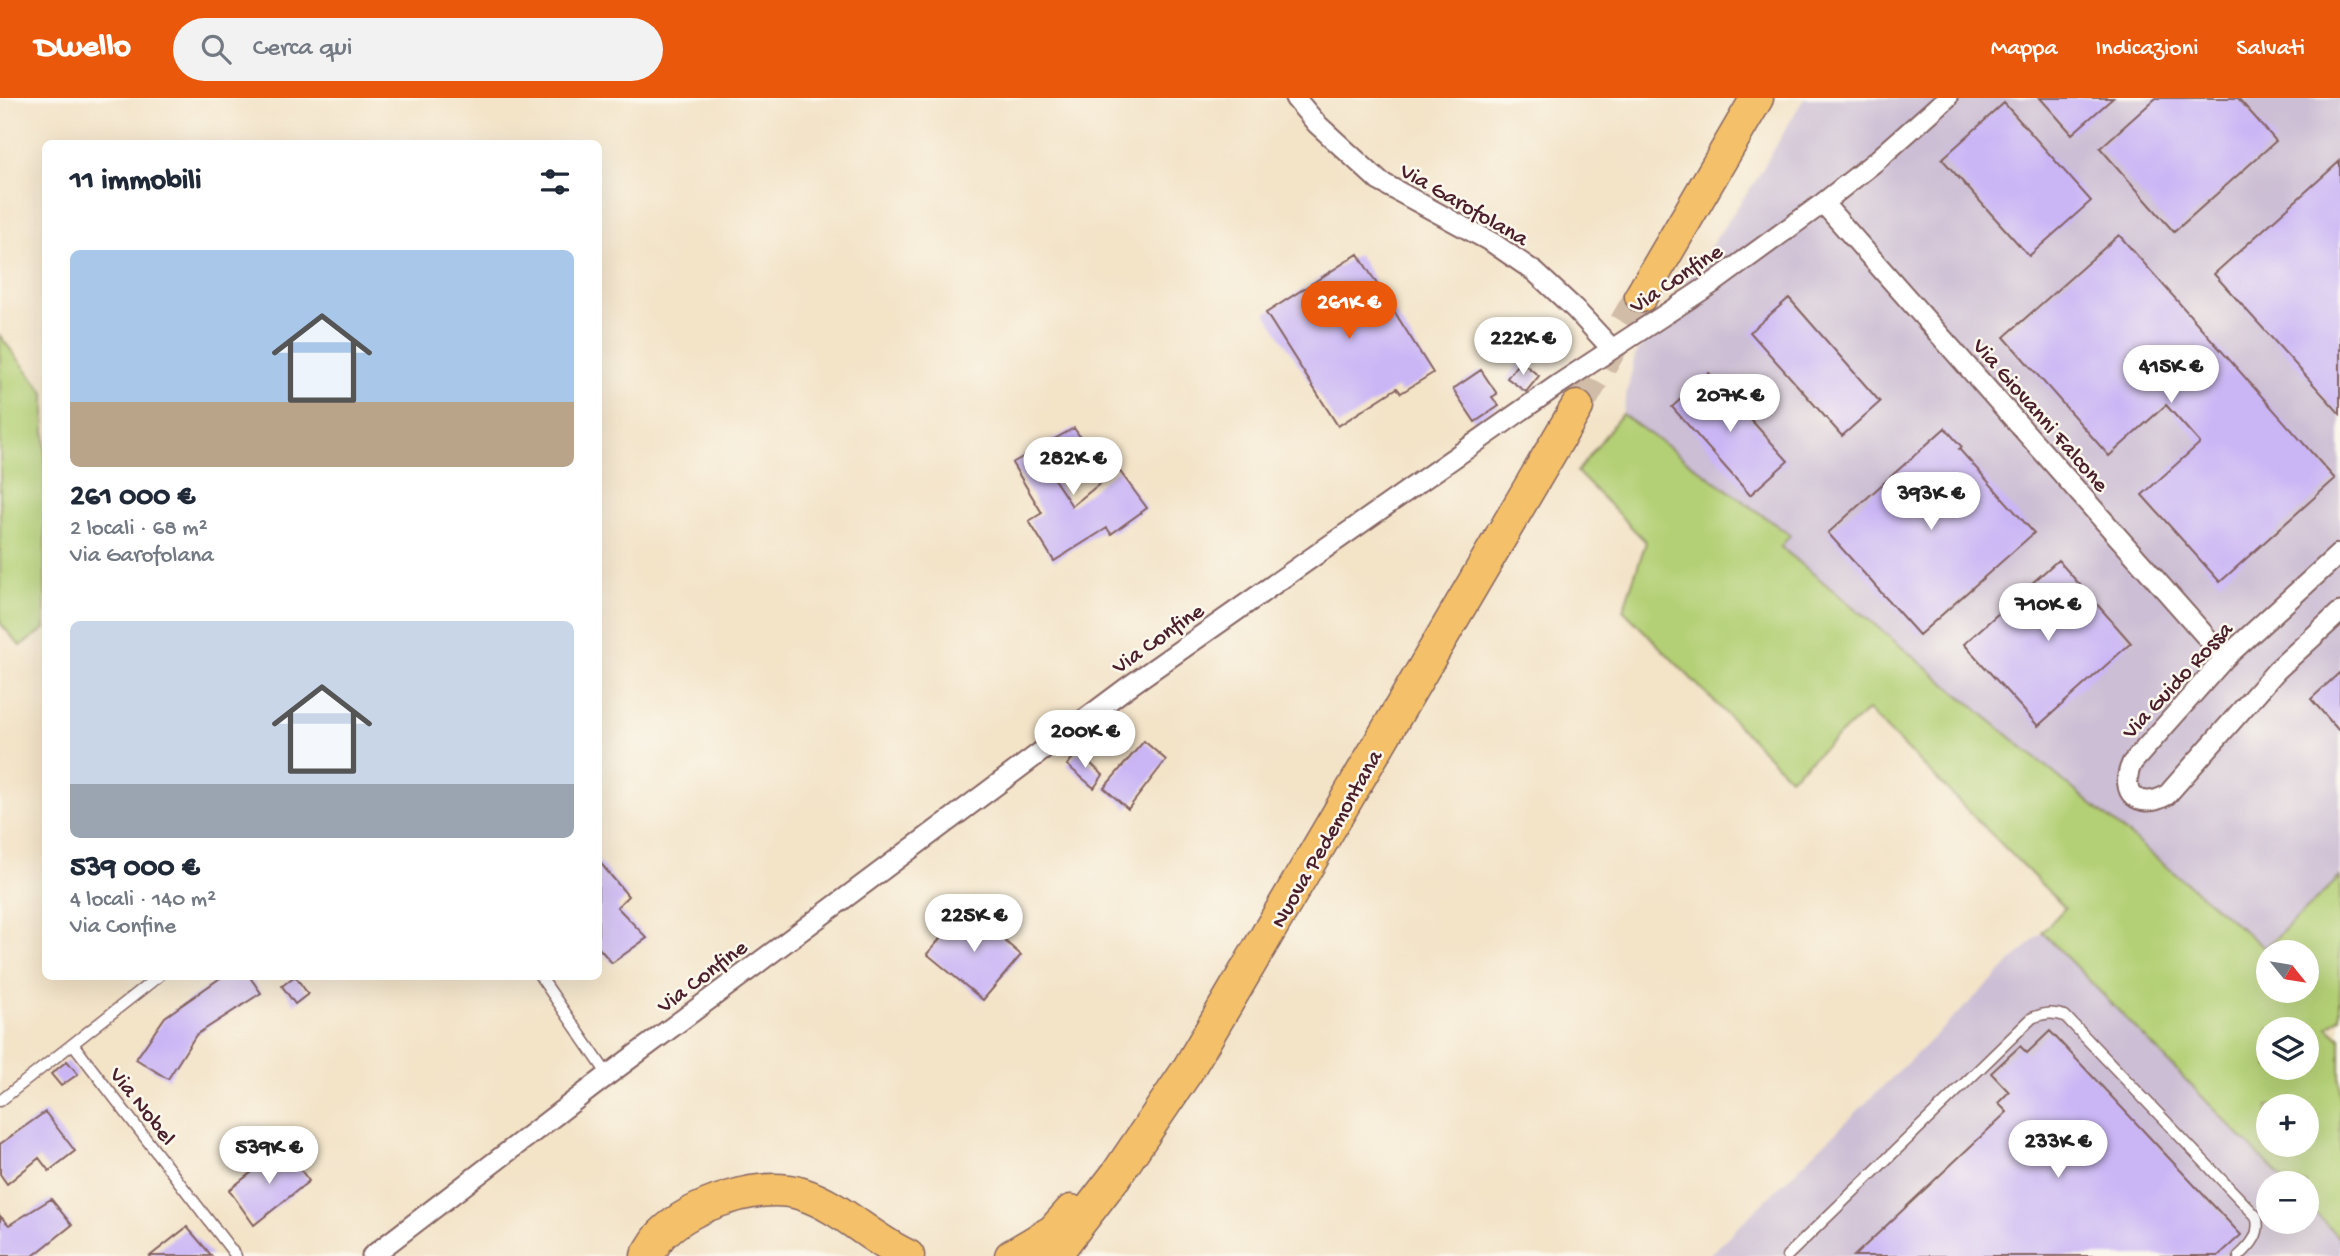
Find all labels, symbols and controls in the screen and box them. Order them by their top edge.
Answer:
search box [173,18,663,81]
text: Dwello [35,30,131,68]
icon: search [197,30,235,68]
text: Cerca qui [253,34,352,65]
text: Mappa [1991,35,2058,64]
text: Indicazioni [2096,35,2198,64]
text: Salvati [2236,35,2305,64]
street label: Via Garofolana [1393,158,1533,254]
icon: filters [536,163,574,201]
text: 11 immobili [70,165,201,200]
street label: Via Confine [1625,238,1729,321]
pin: 261K € [1292,282,1406,341]
text: 261K € [1317,290,1381,317]
icon: home [259,295,385,421]
pin: 222K € [1466,317,1580,377]
text: 222K € [1490,326,1556,353]
street label: Via Giovanni Falcone [1965,333,2114,500]
pin: 415K € [2114,345,2228,405]
text: 415K € [2139,354,2203,381]
pin: 207K € [1673,374,1787,434]
text: 207K € [1696,383,1764,410]
pin: 282K € [1016,438,1130,497]
text: 282K € [1040,446,1106,473]
pin: 393K € [1874,472,1988,532]
text: 261 000 € [70,481,195,516]
text: 393K € [1897,481,1965,508]
text: 2 locali · 68 m² [70,516,208,543]
text: Via Garofolana [70,543,214,570]
pin: 710K € [1991,584,2105,643]
text: 710K € [2015,592,2081,619]
street label: Via Confine [1107,598,1211,682]
street label: Via Guido Rossa [2117,616,2241,746]
icon: home [259,666,385,792]
pin: 200K € [1028,710,1142,770]
text: 200K € [1050,719,1120,746]
street label: Nuova Pedemontana [1266,745,1391,934]
text: 539 000 € [70,852,200,887]
text: 4 locali · 140 m² [70,887,216,914]
pin: 225K € [917,894,1031,954]
text: 225K € [941,903,1007,930]
text: Via Confine [70,914,176,941]
street label: Via Confine [652,934,755,1021]
north arrow [2256,940,2319,1003]
map controls [2256,940,2319,1234]
button: layers [2256,1017,2319,1080]
street label: Via Nobel [102,1062,180,1152]
button: + [2256,1094,2319,1157]
pin: 233K € [2001,1121,2115,1180]
pin: 539K € [212,1126,326,1186]
text: 233K € [2025,1129,2091,1156]
text: 539K € [235,1135,303,1162]
button: − [2256,1171,2319,1234]

